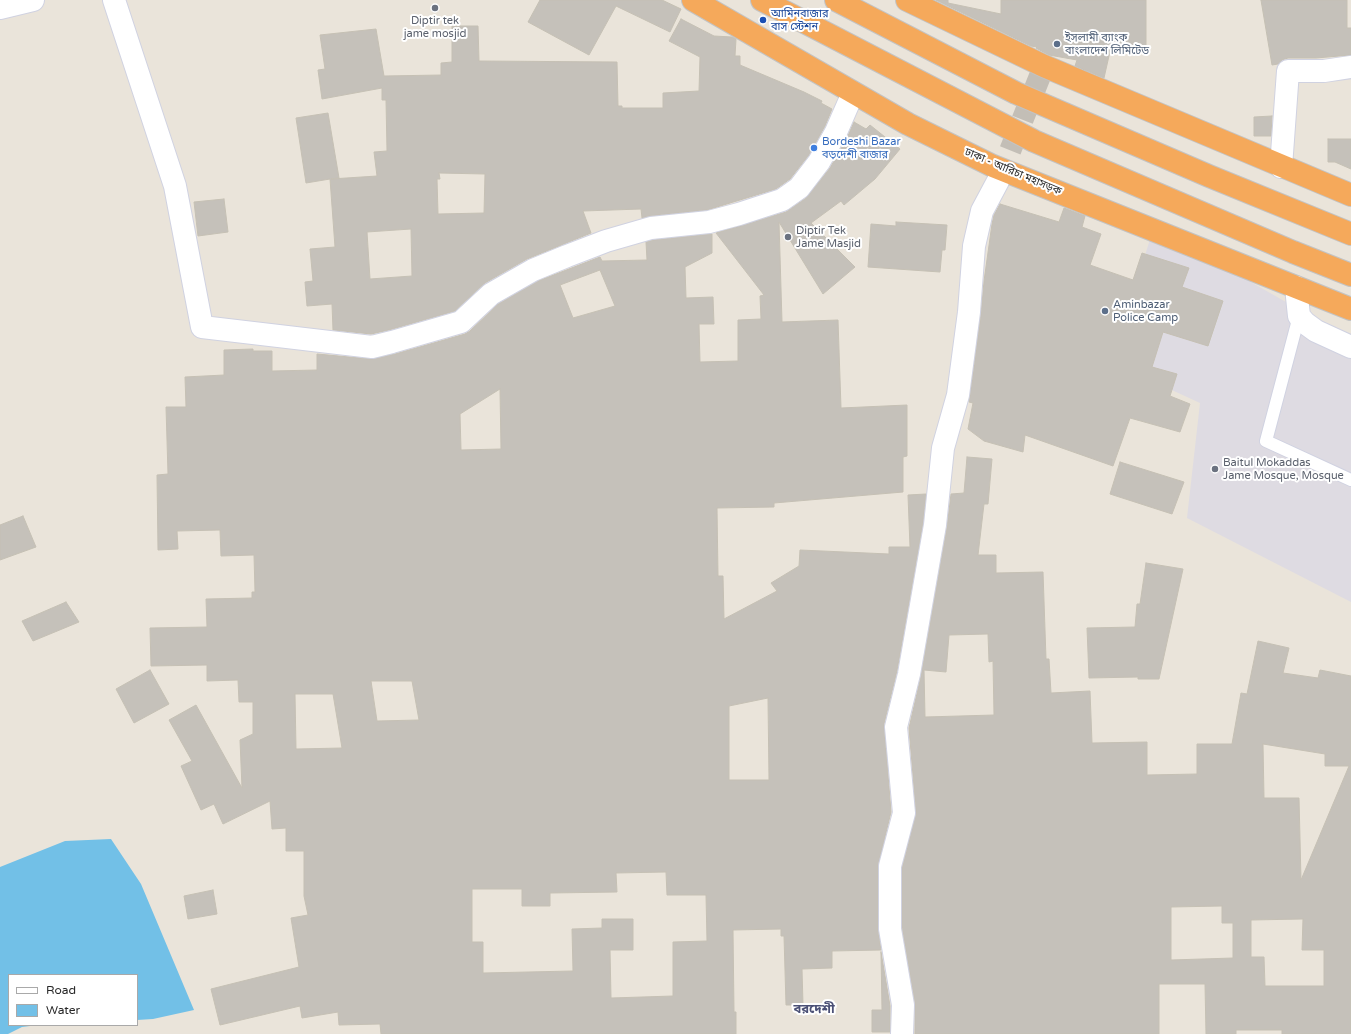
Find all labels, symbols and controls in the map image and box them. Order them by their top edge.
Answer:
marker: Diptir tek jame mosjid [430,3,440,13]
place label: আমিনবাজার বাস স্টেশন [771,7,828,33]
place label: Diptir tek jame mosjid [404,14,466,40]
marker: আমিনবাজার বাস স্টেশন [758,15,768,25]
place label: ইসলামী ব্যাংক বাংলাদেশ লিমিটেড [1065,31,1149,57]
marker: ইসলামী ব্যাংক বাংলাদেশ লিমিটেড [1052,39,1062,49]
place label: Bordeshi Bazar বড়দেশী বাজার [822,135,901,161]
marker: Bordeshi Bazar বড়দেশী বাজার [809,143,819,153]
street label: ঢাকা - আরিচা মহাসড়ক [963,146,1063,198]
place label: Diptir Tek Jame Masjid [796,224,861,250]
marker: Diptir Tek Jame Masjid [783,232,793,242]
place label: Aminbazar Police Camp [1113,298,1178,324]
marker: Aminbazar Police Camp [1100,306,1110,316]
place label: Baitul Mokaddas Jame Mosque, Mosque [1223,456,1344,482]
marker: Baitul Mokaddas Jame Mosque, Mosque [1210,464,1220,474]
legend [8,974,138,1026]
text: Road [46,983,76,997]
district label: বরদেশী [793,1002,835,1018]
text: Water [46,1003,80,1017]

